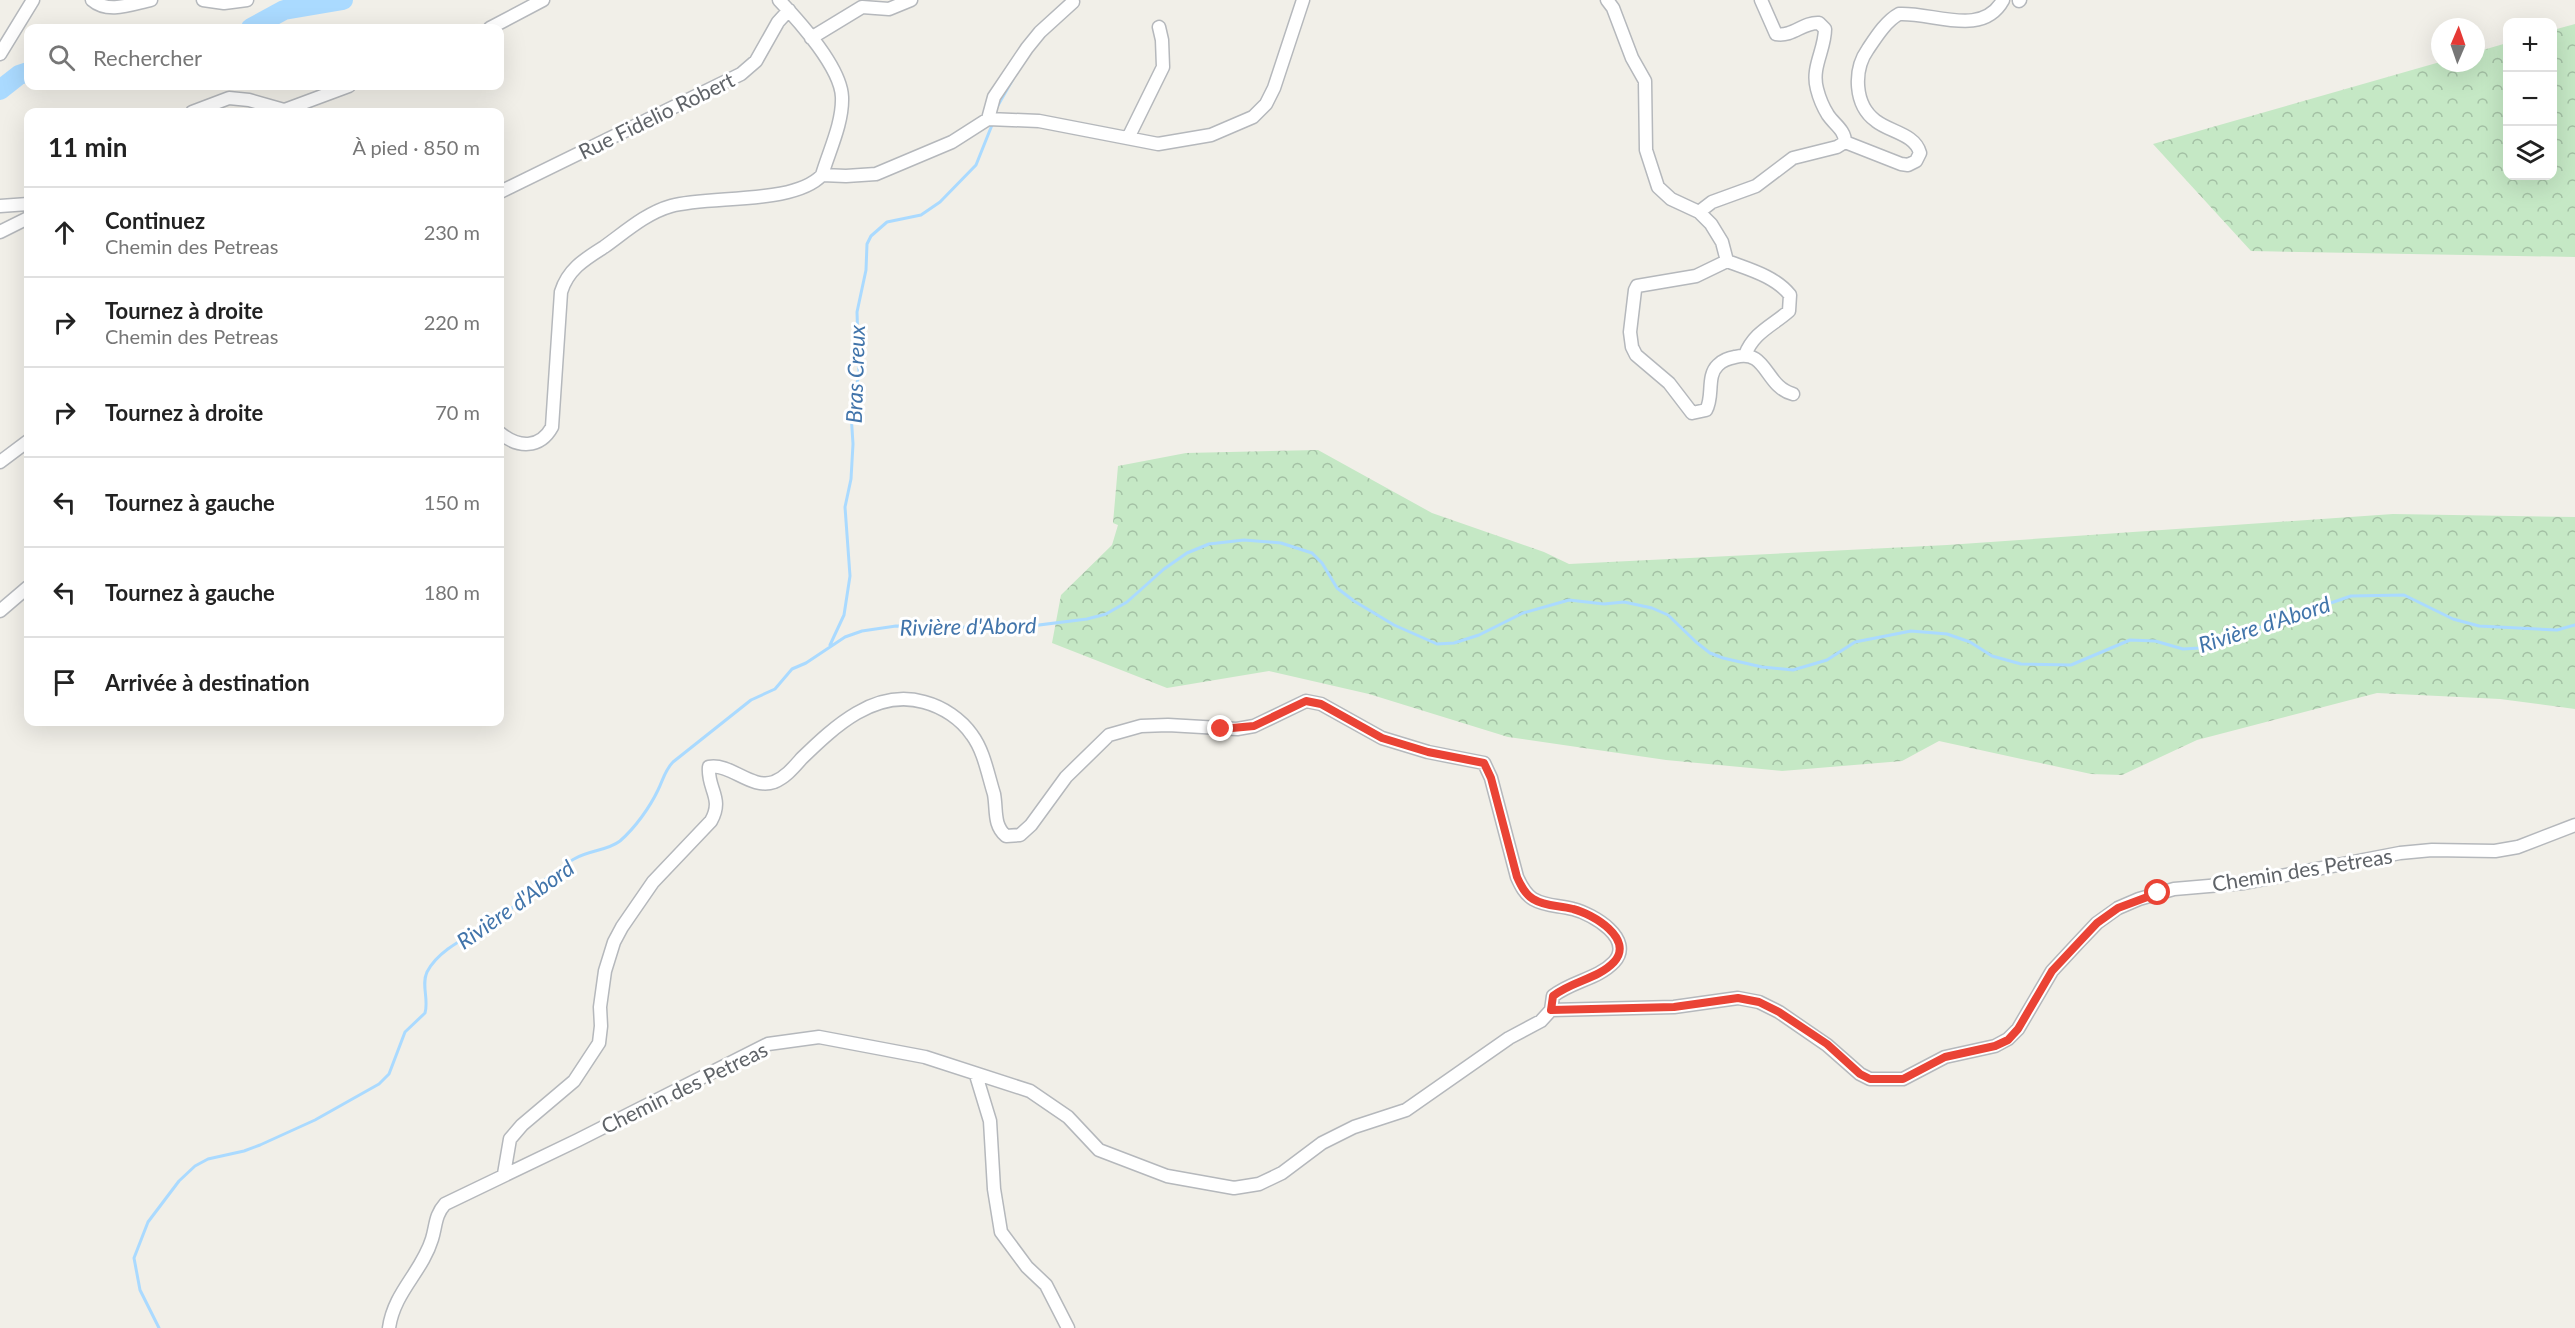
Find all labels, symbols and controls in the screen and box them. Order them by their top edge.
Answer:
north arrow [2431,18,2485,72]
map controls [2503,18,2557,180]
button: + [2503,18,2557,72]
search box [24,24,504,90]
icon: search [45,41,78,74]
text: Rechercher [93,44,202,71]
street label: Rue Fidelio Robert [574,66,738,164]
button: − [2503,72,2557,126]
button: layers [2503,126,2557,180]
text: 11 min [48,131,128,163]
text: À pied · 850 m [352,135,480,159]
text: Continuez [105,207,205,234]
icon: ahead [48,216,81,249]
text: 230 m [424,220,480,244]
text: Chemin des Petreas [105,234,278,258]
text: Tournez à droite [105,297,263,324]
icon: right [48,306,81,339]
text: 220 m [424,310,480,334]
text: Chemin des Petreas [105,324,278,348]
water label: Bras Creux [840,324,870,424]
icon: right [48,396,81,429]
text: Tournez à droite [105,399,263,426]
text: 70 m [435,400,480,424]
icon: left [48,486,81,519]
text: Tournez à gauche [105,489,275,516]
text: 150 m [424,490,480,514]
icon: left [48,576,81,609]
text: Tournez à gauche [105,579,275,606]
text: 180 m [424,580,480,604]
water label: Rivière d'Abord [2195,590,2334,658]
water label: Rivière d'Abord [899,611,1037,641]
icon: arrive [48,666,81,699]
text: Arrivée à destination [105,669,310,696]
route end [1207,715,1233,741]
street label: Chemin des Petreas [2210,842,2394,896]
water label: Rivière d'Abord [451,853,579,954]
route start [2144,879,2170,905]
street label: Chemin des Petreas [597,1036,771,1138]

